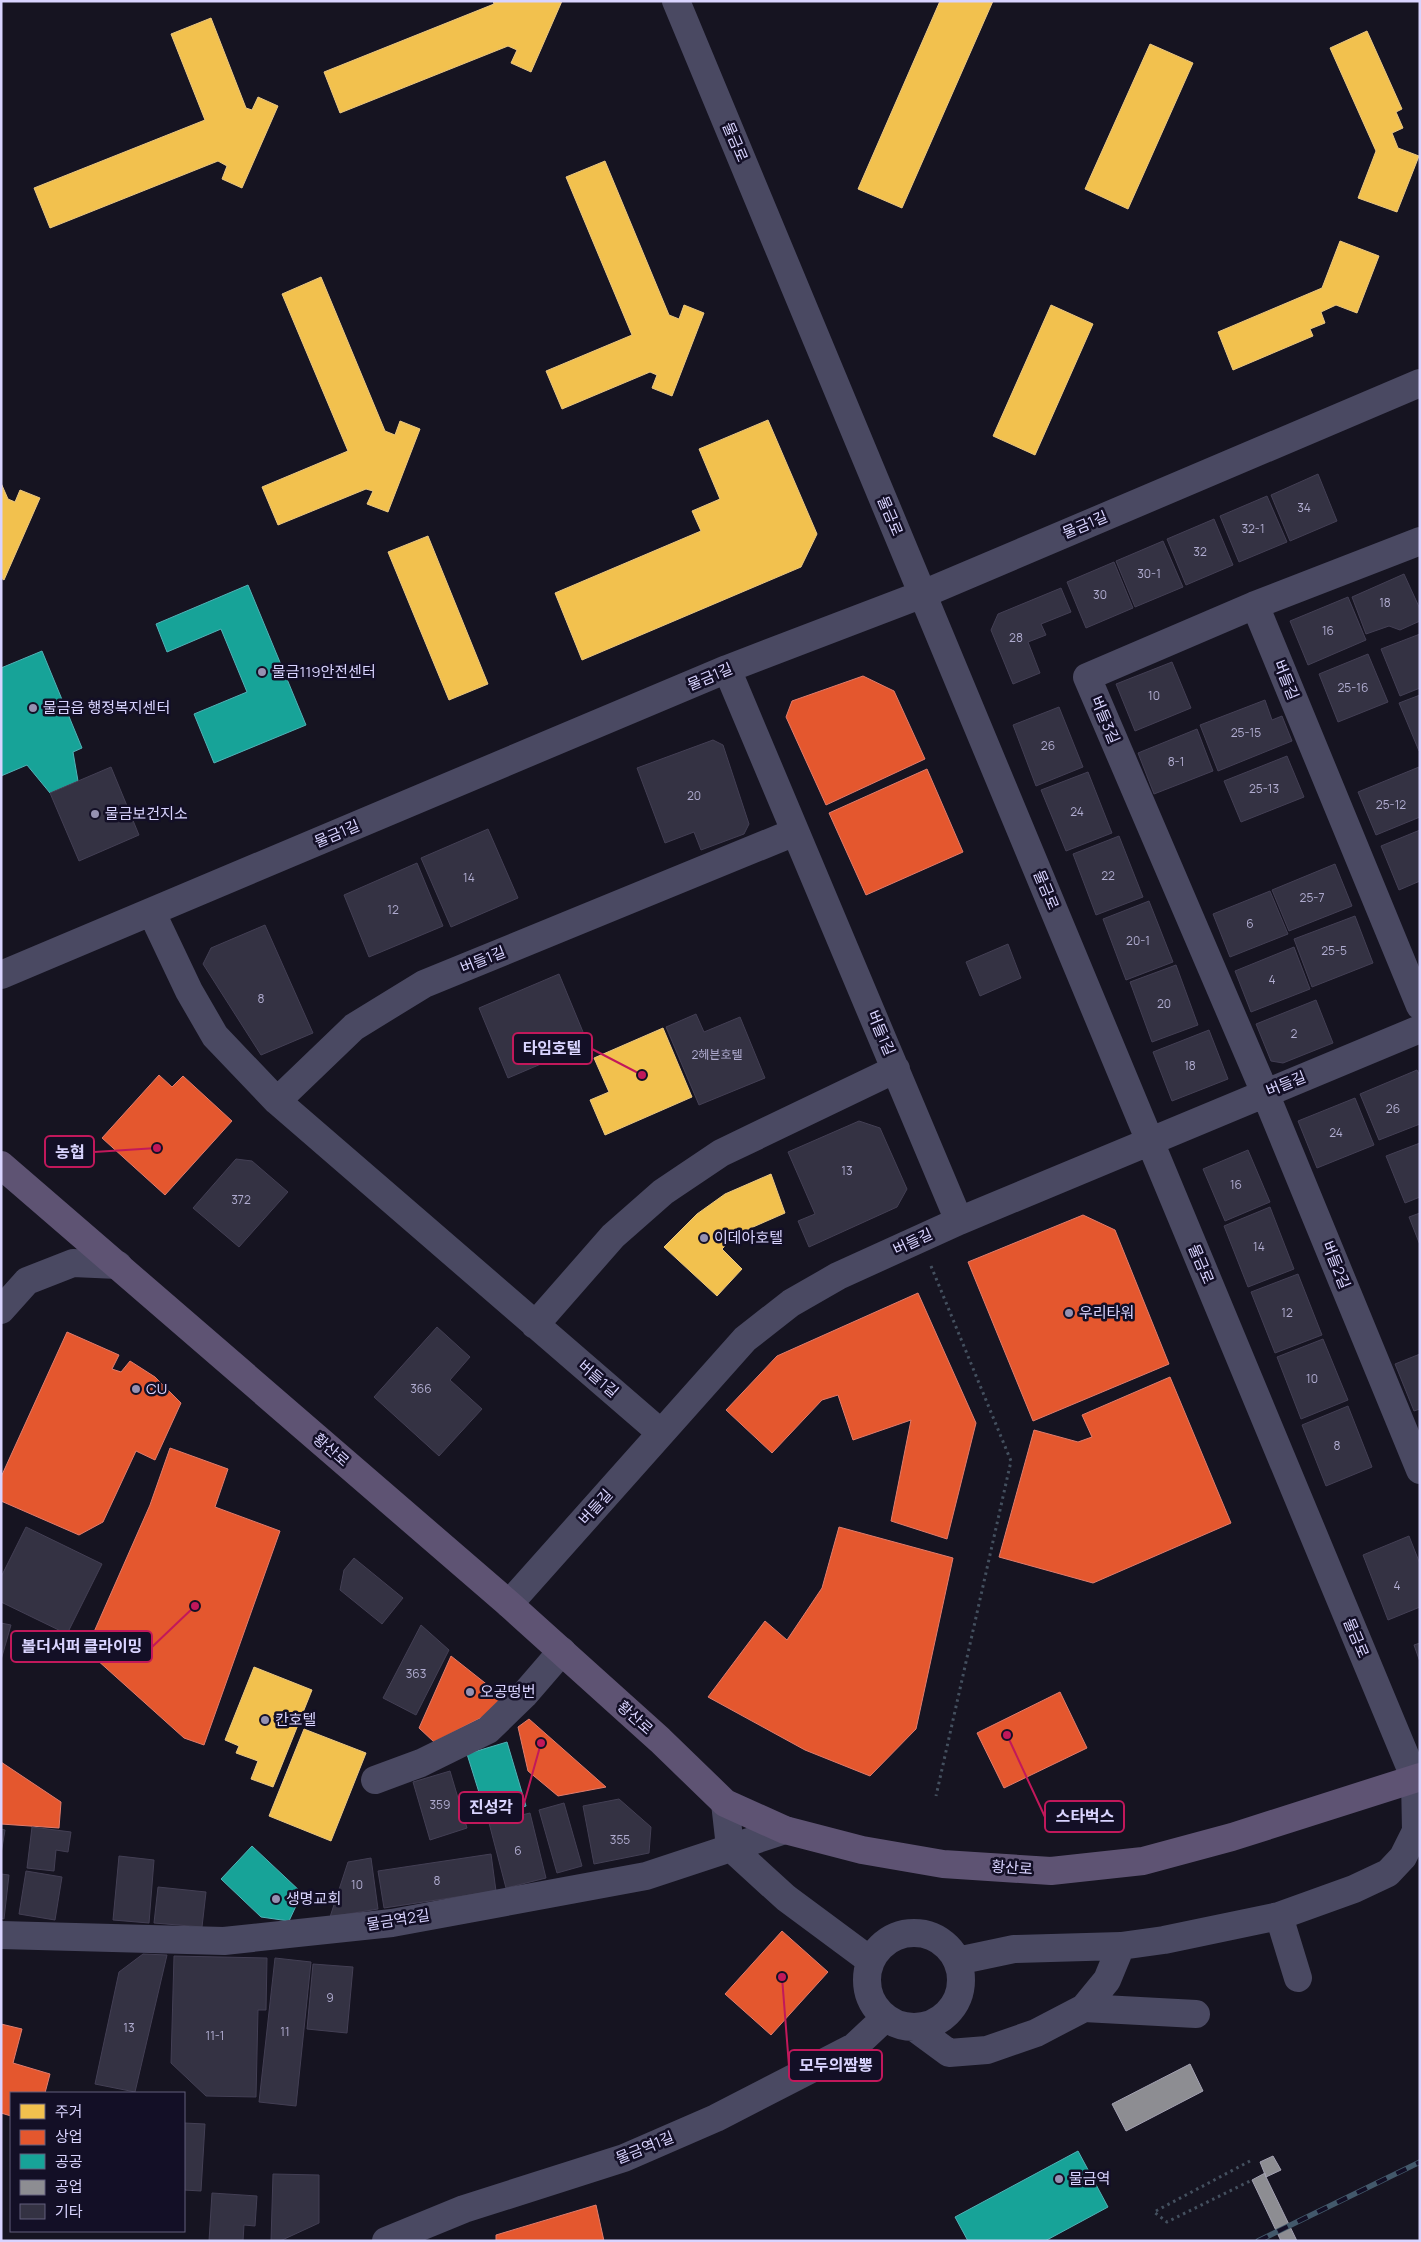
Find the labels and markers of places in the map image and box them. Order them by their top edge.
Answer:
place label: 물금119안전센터 [272,661,376,682]
marker: 물금119안전센터 [256,666,268,678]
place label: 물금읍 행정복지센터 [43,697,170,718]
marker: 물금읍 행정복지센터 [27,702,39,714]
place label: 물금보건지소 [105,803,188,824]
marker: 물금보건지소 [89,808,101,820]
callout: 타임호텔 [513,1033,592,1064]
callout: 농협 [45,1136,94,1167]
place label: 이데아호텔 [714,1227,783,1248]
marker: 이데아호텔 [698,1232,710,1244]
place label: 우리타워 [1079,1302,1134,1323]
marker: 우리타워 [1063,1307,1075,1319]
place label: CU [146,1378,167,1399]
marker: CU [130,1383,142,1395]
callout: 볼더서퍼 클라이밍 [11,1631,152,1662]
place label: 오공떵번 [480,1681,535,1702]
marker: 오공떵번 [464,1686,476,1698]
place label: 칸호텔 [275,1709,316,1730]
marker: 칸호텔 [259,1714,271,1726]
callout: 진성각 [459,1792,523,1823]
callout: 스타벅스 [1045,1801,1124,1832]
place label: 생명교회 [286,1888,341,1909]
marker: 생명교회 [270,1893,282,1905]
callout: 모두의짬뽕 [789,2050,882,2081]
place label: 물금역 [1069,2168,1110,2189]
marker: 물금역 [1053,2173,1065,2185]

